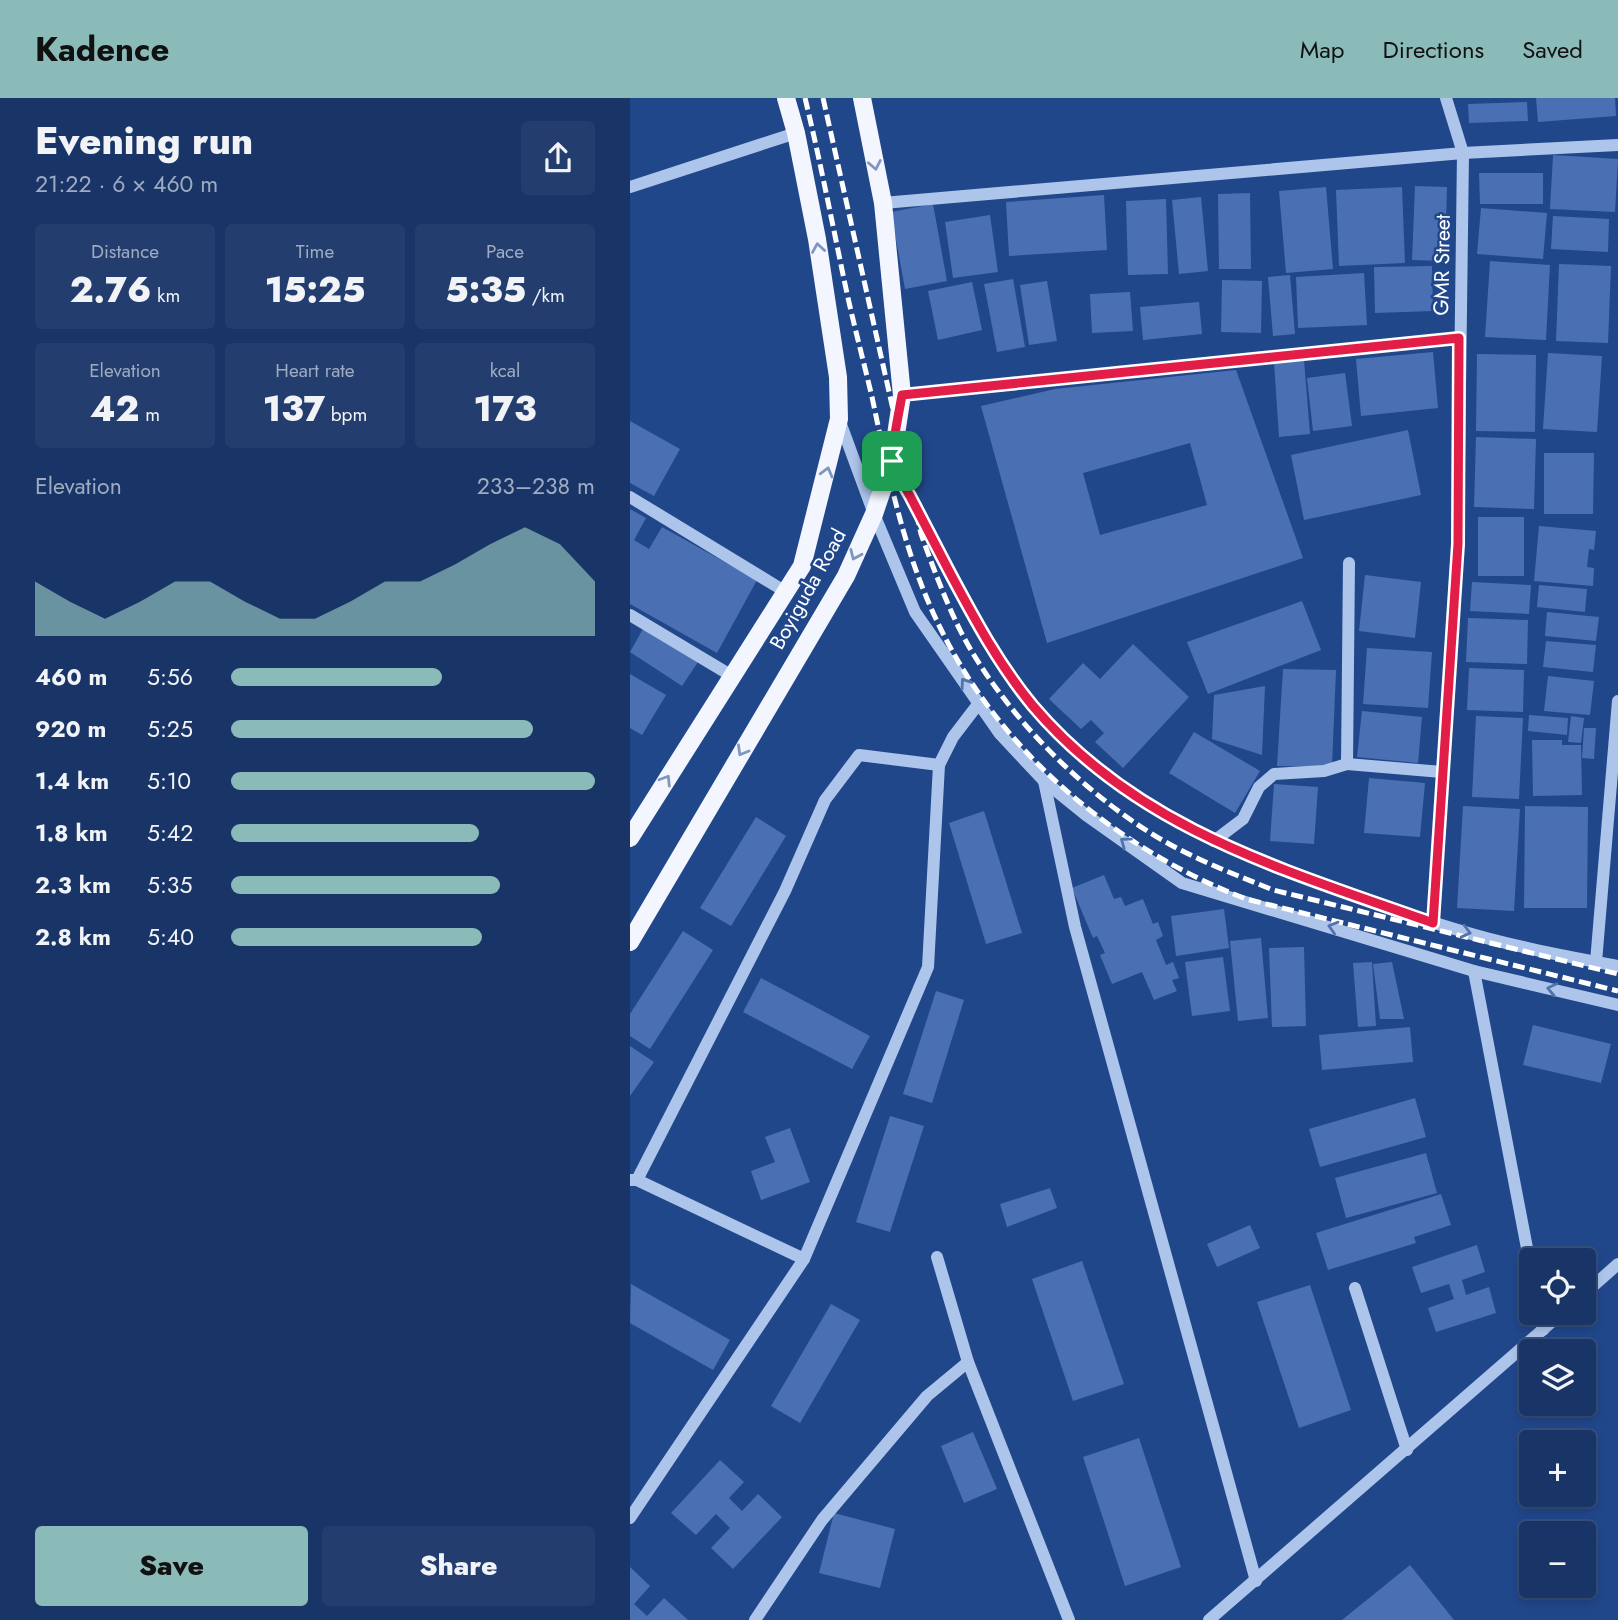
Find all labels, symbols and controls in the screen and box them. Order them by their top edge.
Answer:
text: Kadence [35,26,169,73]
text: Map [1300,32,1345,67]
text: Directions [1383,32,1484,67]
text: Saved [1522,32,1583,67]
text: Evening run [35,113,253,168]
button: share [521,121,595,195]
one-way arrow [867,159,882,171]
text: 21:22 · 6 × 460 m [35,167,218,201]
street label: GMR Street [1426,214,1458,316]
text: Distance [91,238,159,265]
text: Time [296,238,334,265]
text: Pace [486,238,524,265]
one-way arrow [811,242,826,254]
text: 2.76 [70,265,151,315]
text: 15:25 [265,265,365,315]
text: 5:35 [445,265,526,315]
text: km [151,282,180,309]
text: /km [526,282,565,309]
text: Elevation [89,357,161,384]
text: Heart rate [275,357,355,384]
text: kcal [490,357,520,384]
text: 42 [90,384,139,434]
text: 137 [263,384,325,434]
text: 173 [474,384,536,434]
text: m [139,401,160,428]
text: bpm [325,401,367,428]
pin [862,431,922,491]
icon: arrive [873,442,911,480]
one-way arrow [818,467,833,479]
text: Elevation [35,469,122,503]
text: 233–238 m [477,469,595,503]
street label: Boyiguda Road [762,523,854,655]
one-way arrow [850,548,864,560]
text: 460 m [35,660,107,694]
text: 5:56 [147,660,193,694]
one-way arrow [961,678,973,691]
text: 920 m [35,712,106,746]
text: 5:25 [147,712,193,746]
one-way arrow [737,744,750,757]
text: 1.4 km [35,764,109,798]
text: 5:10 [147,764,191,798]
one-way arrow [658,775,671,788]
text: 1.8 km [35,816,108,850]
text: 5:42 [147,816,193,850]
one-way arrow [1120,838,1133,850]
text: 2.3 km [35,868,111,902]
text: 5:35 [147,868,192,902]
text: 2.8 km [35,920,111,954]
text: 5:40 [147,920,194,954]
one-way arrow [1327,921,1339,936]
one-way arrow [1460,924,1472,938]
one-way arrow [1546,983,1558,998]
map controls [1519,1248,1596,1598]
button: locate [1519,1248,1596,1325]
button: layers [1519,1339,1596,1416]
button: + [1519,1430,1596,1507]
button: − [1519,1521,1596,1598]
button: Save [35,1526,308,1606]
button: Share [322,1526,595,1606]

